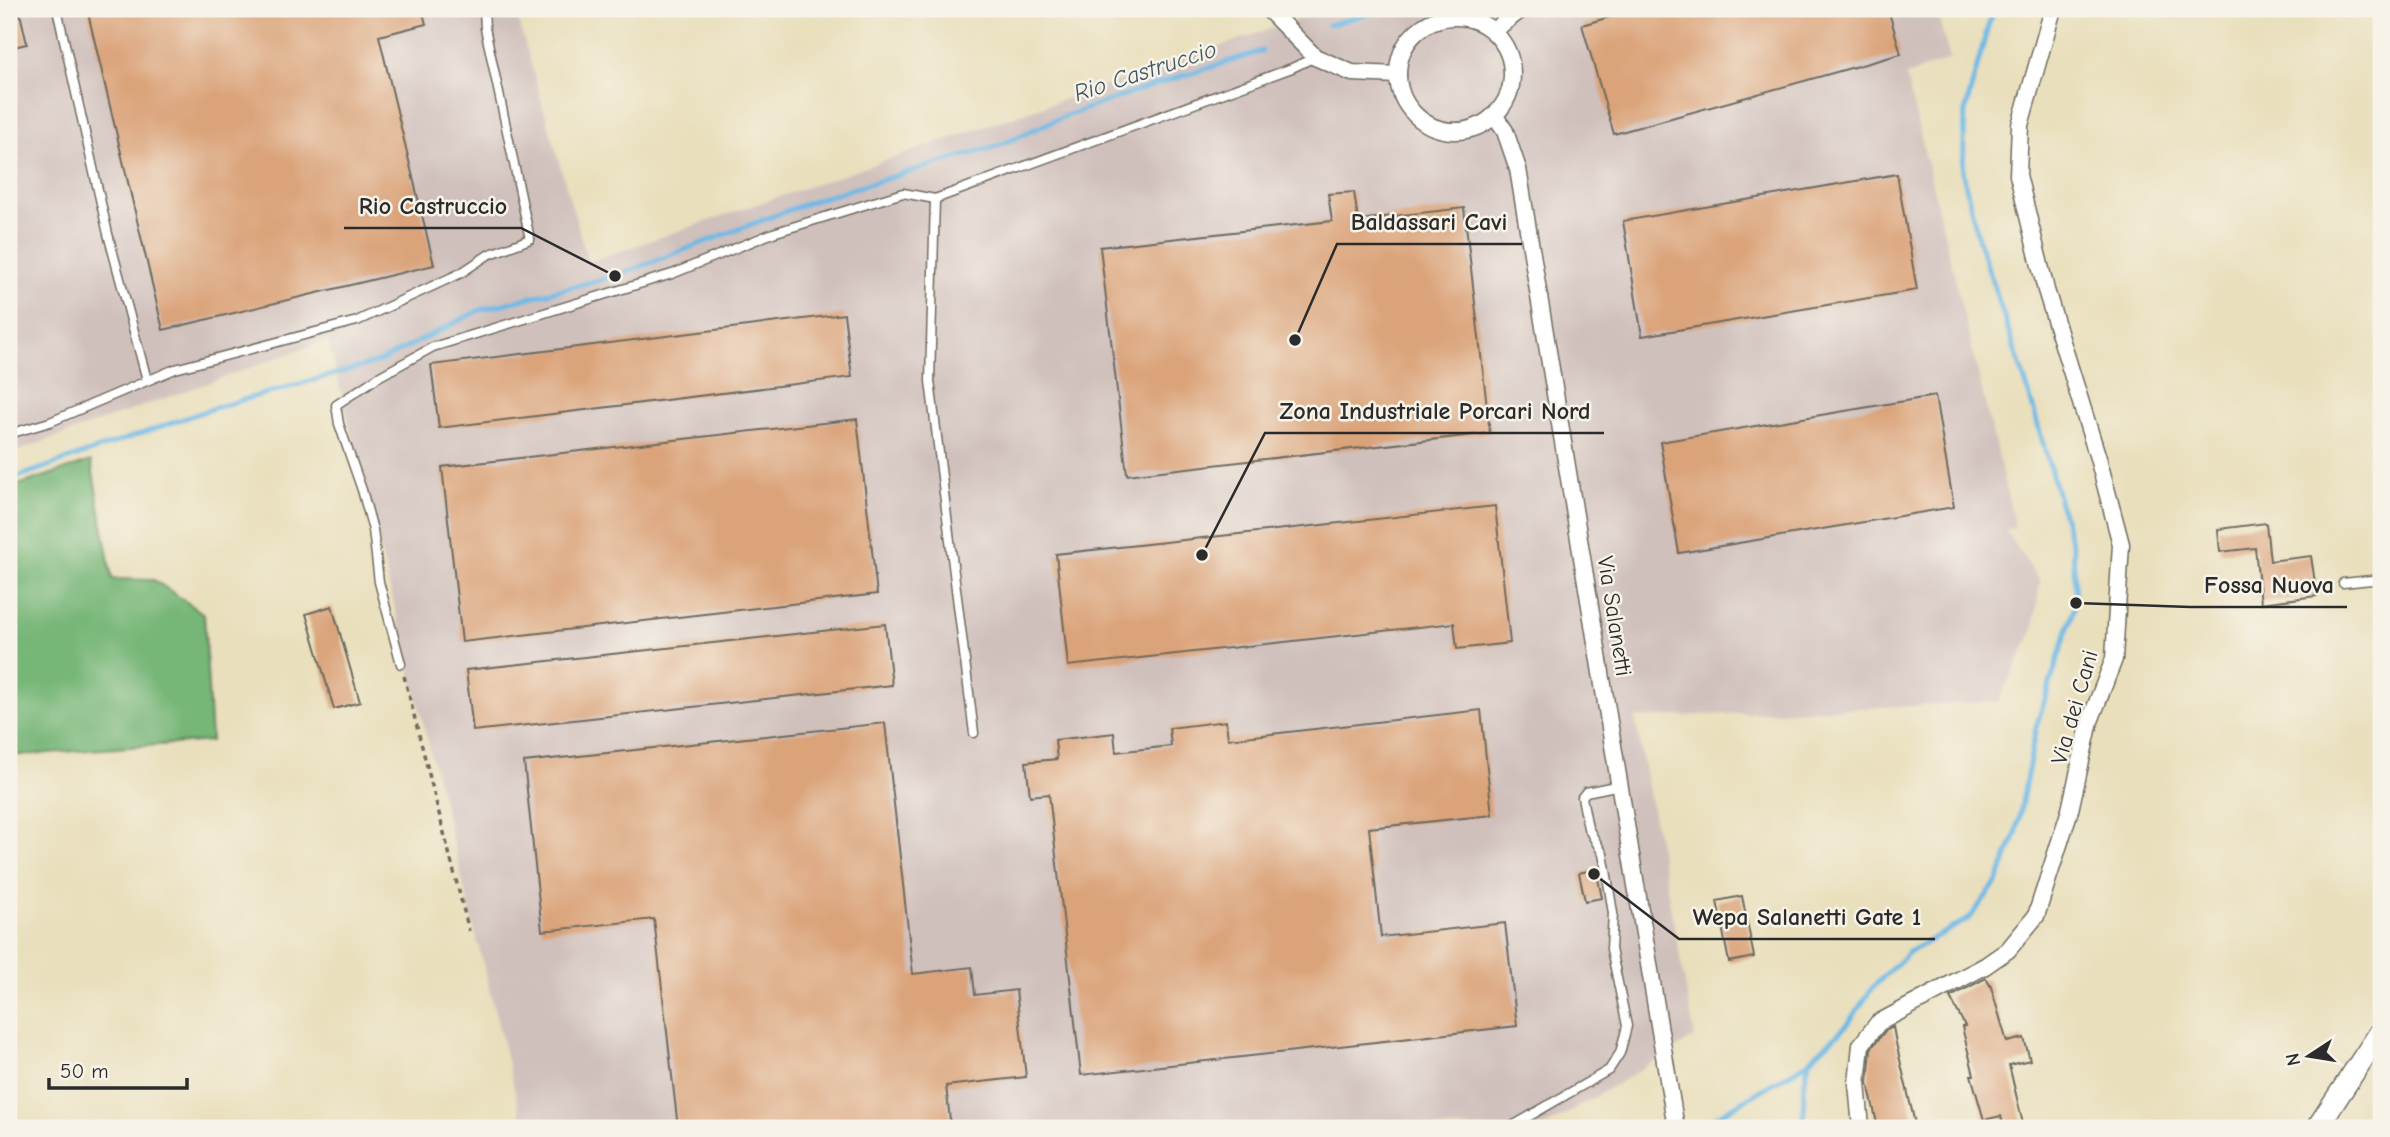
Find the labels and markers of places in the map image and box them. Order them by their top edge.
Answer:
callout: Rio Castruccio [344,183,521,228]
callout: Baldassari Cavi [1337,199,1522,244]
callout: Zona Industriale Porcari Nord [1265,388,1604,433]
callout: Fossa Nuova [2190,562,2347,607]
callout: Wepa Salanetti Gate 1 [1679,894,1935,939]

